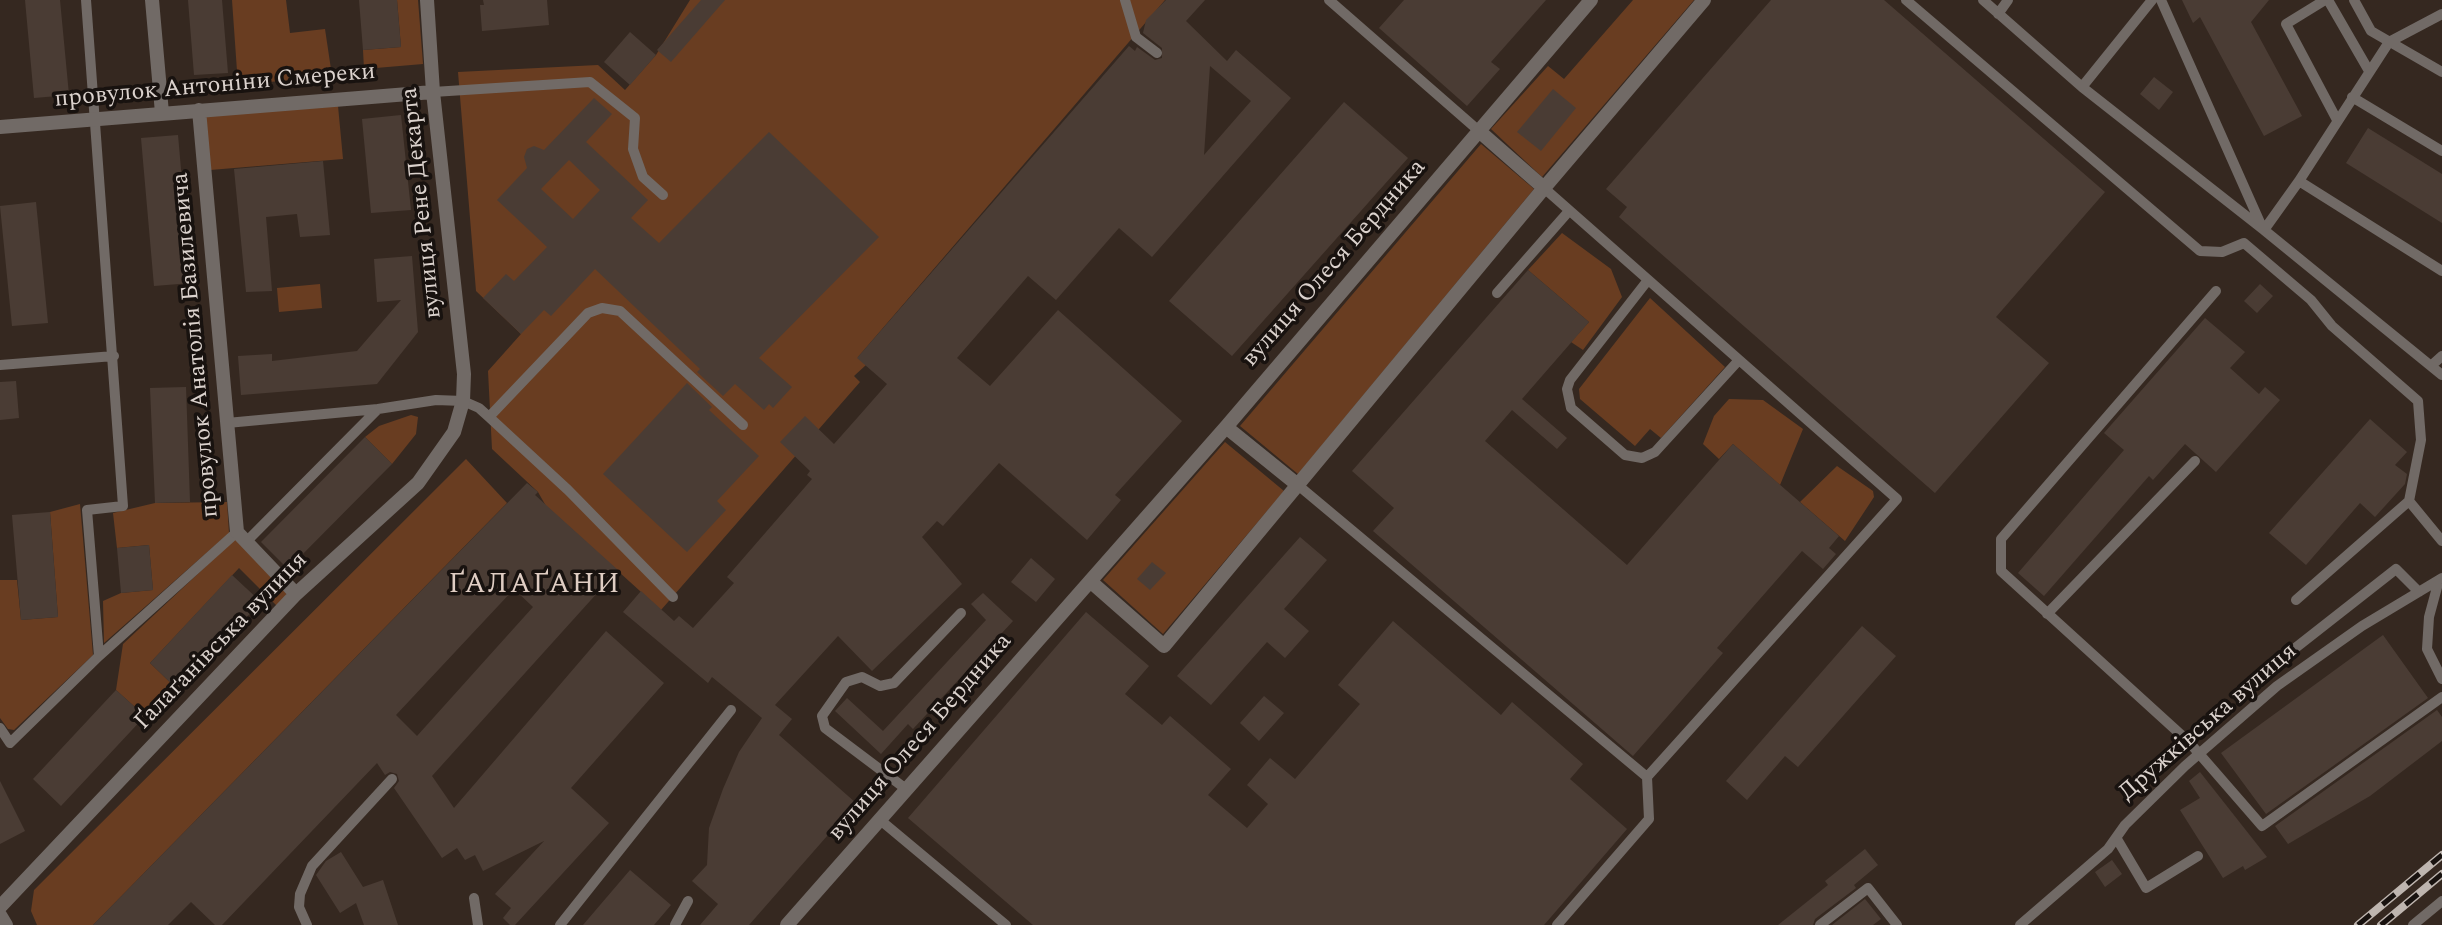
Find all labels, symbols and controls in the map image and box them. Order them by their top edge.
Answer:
street label: провулок Антоніни Смереки [53,59,377,115]
street label: вулиця Рене Декарта [397,86,449,320]
street label: вулиця Олеся Бердника [1237,154,1433,374]
street label: провулок Анатолія Базилевича [168,171,226,519]
street label: Ґалаґанівська вулиця [129,547,315,737]
district label: ҐАЛАҐАНИ [449,570,621,604]
street label: вулиця Олеся Бердника [823,628,1019,848]
street label: Дружківська вулиця [2114,638,2304,808]

